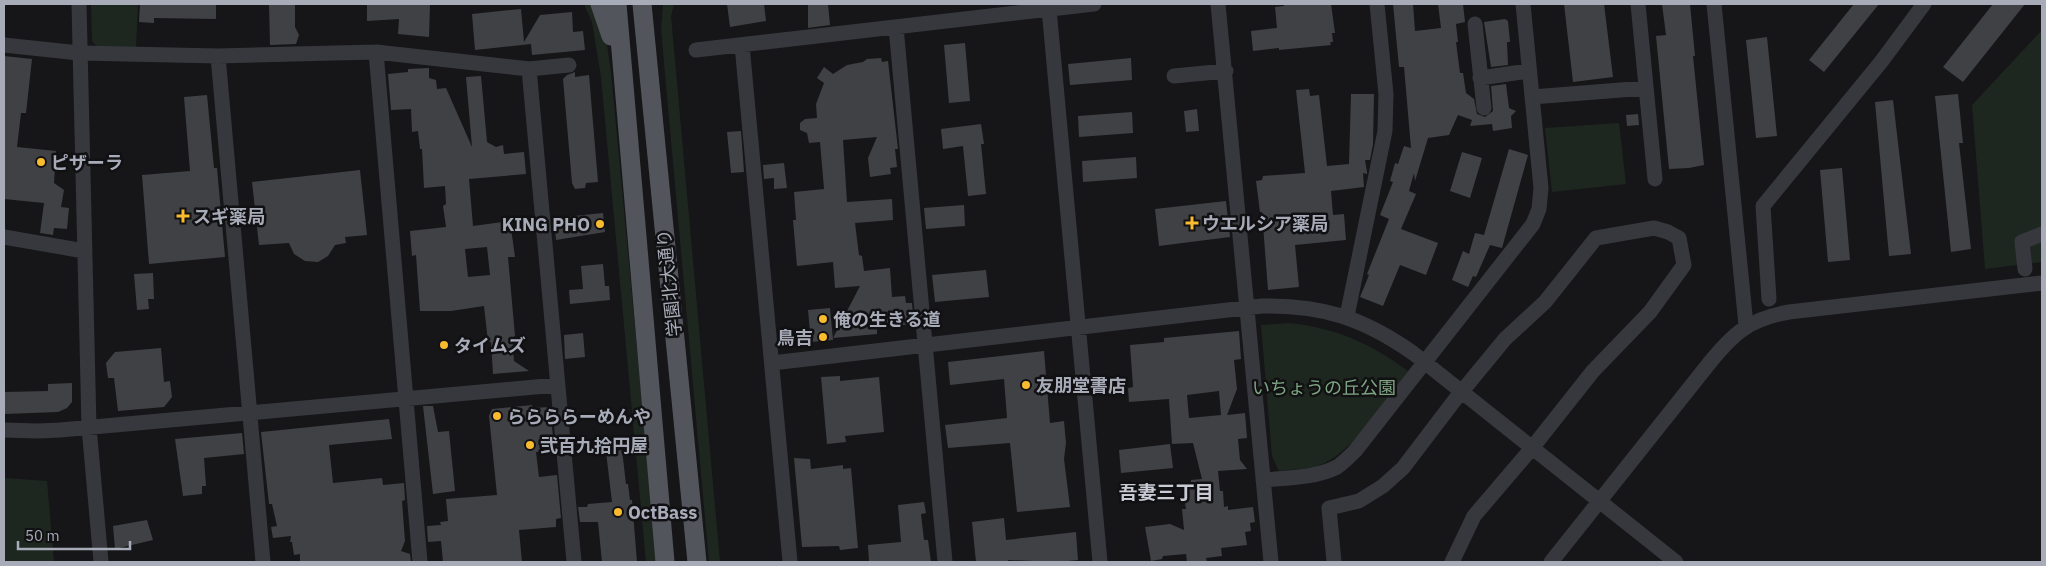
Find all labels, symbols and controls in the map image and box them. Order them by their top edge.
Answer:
place label: ピザーラ [51,151,123,174]
marker: ピザーラ [35,156,47,168]
place label: スギ薬局 [193,205,265,228]
marker: スギ薬局 [177,210,189,222]
place label: ウエルシア薬局 [1202,212,1328,235]
place label: KING PHO [502,213,590,236]
marker: ウエルシア薬局 [1186,217,1198,229]
marker: KING PHO [594,218,606,230]
street label: 学園北大通り [652,228,686,338]
place label: 俺の生きる道 [833,308,941,331]
marker: 俺の生きる道 [817,313,829,325]
place label: 鳥吉 [777,326,813,349]
marker: 鳥吉 [817,331,829,343]
place label: タイムズ [454,334,526,357]
marker: タイムズ [438,339,450,351]
place label: 友朋堂書店 [1036,374,1126,397]
park label: いちょうの丘公園 [1252,376,1396,399]
marker: 友朋堂書店 [1020,379,1032,391]
place label: ららららーめんや [507,405,651,428]
marker: ららららーめんや [491,410,503,422]
place label: 弐百九拾円屋 [540,434,648,457]
marker: 弐百九拾円屋 [524,439,536,451]
district label: 吾妻三丁目 [1118,480,1214,504]
place label: OctBass [628,501,697,524]
marker: OctBass [612,506,624,518]
scale bar [18,518,130,550]
text: 50 m [25,526,60,545]

